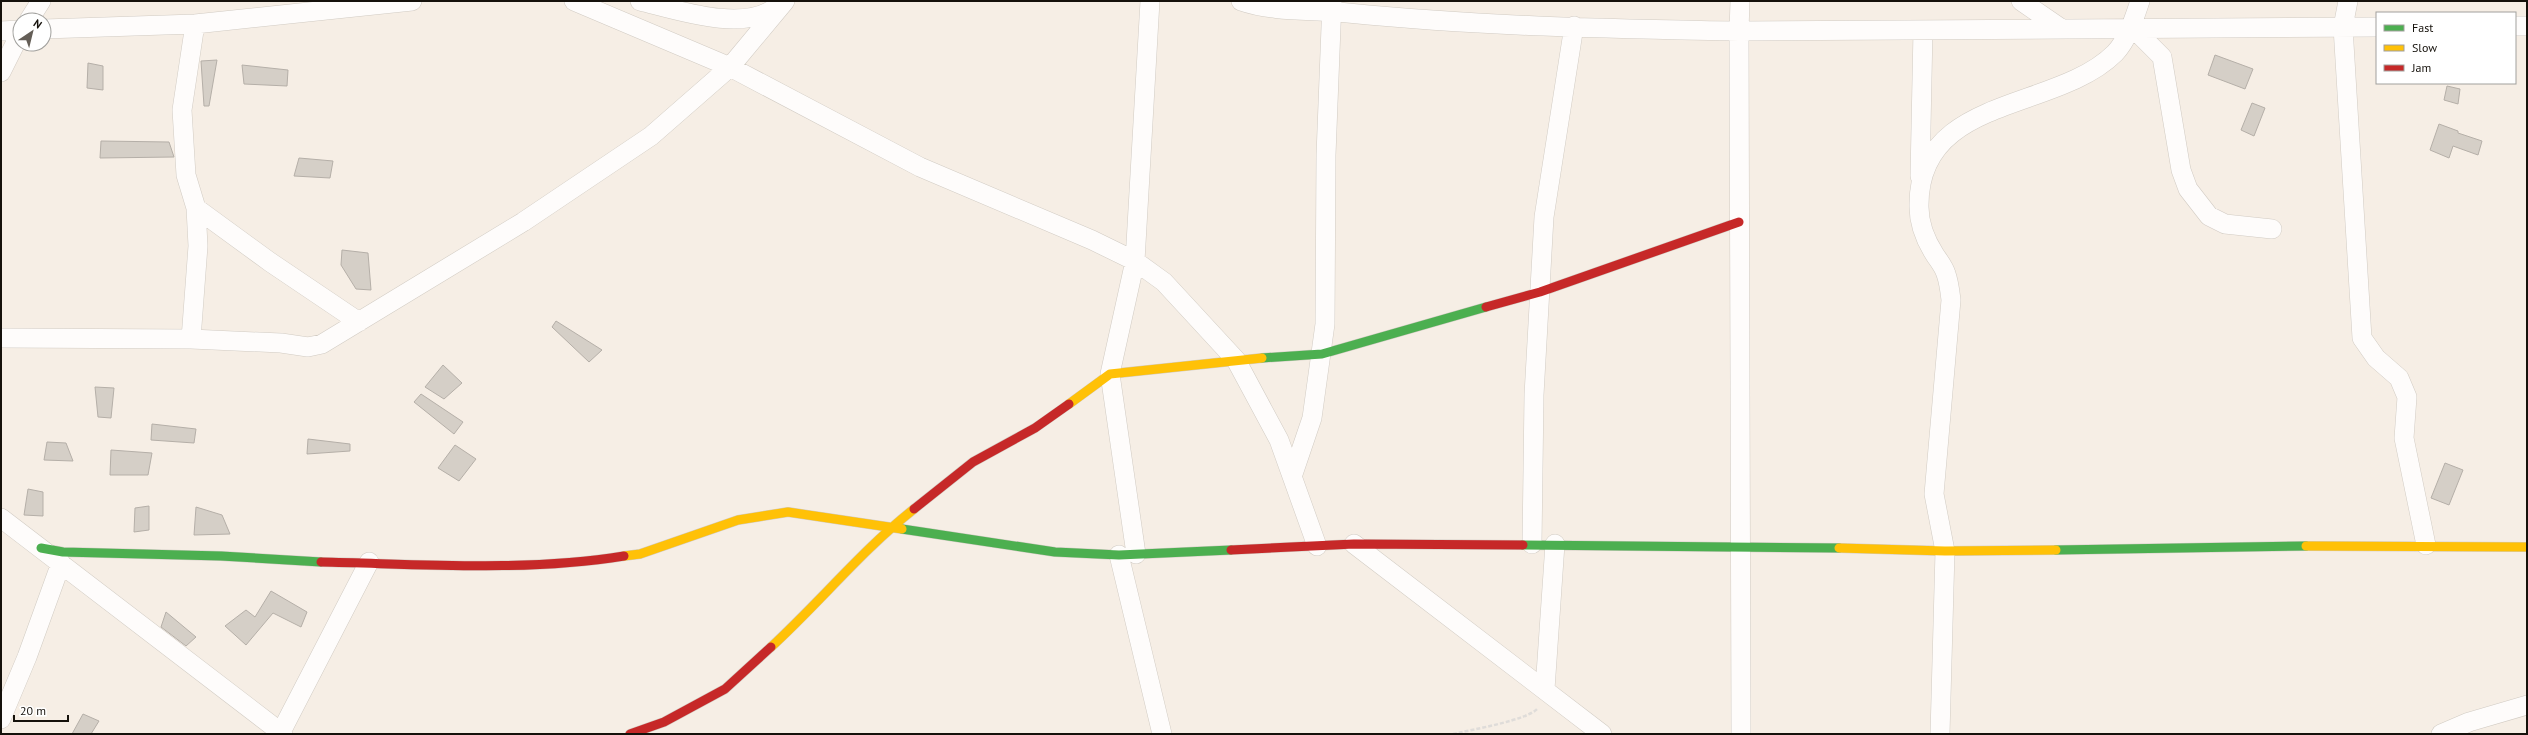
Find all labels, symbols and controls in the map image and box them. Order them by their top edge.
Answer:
north arrow [12,12,52,52]
legend [2376,12,2516,84]
text: N [31,16,45,32]
text: Fast [2412,20,2433,35]
text: Slow [2412,40,2437,55]
text: Jam [2411,60,2431,75]
scale bar [14,697,68,723]
text: 20 m [20,703,46,718]

